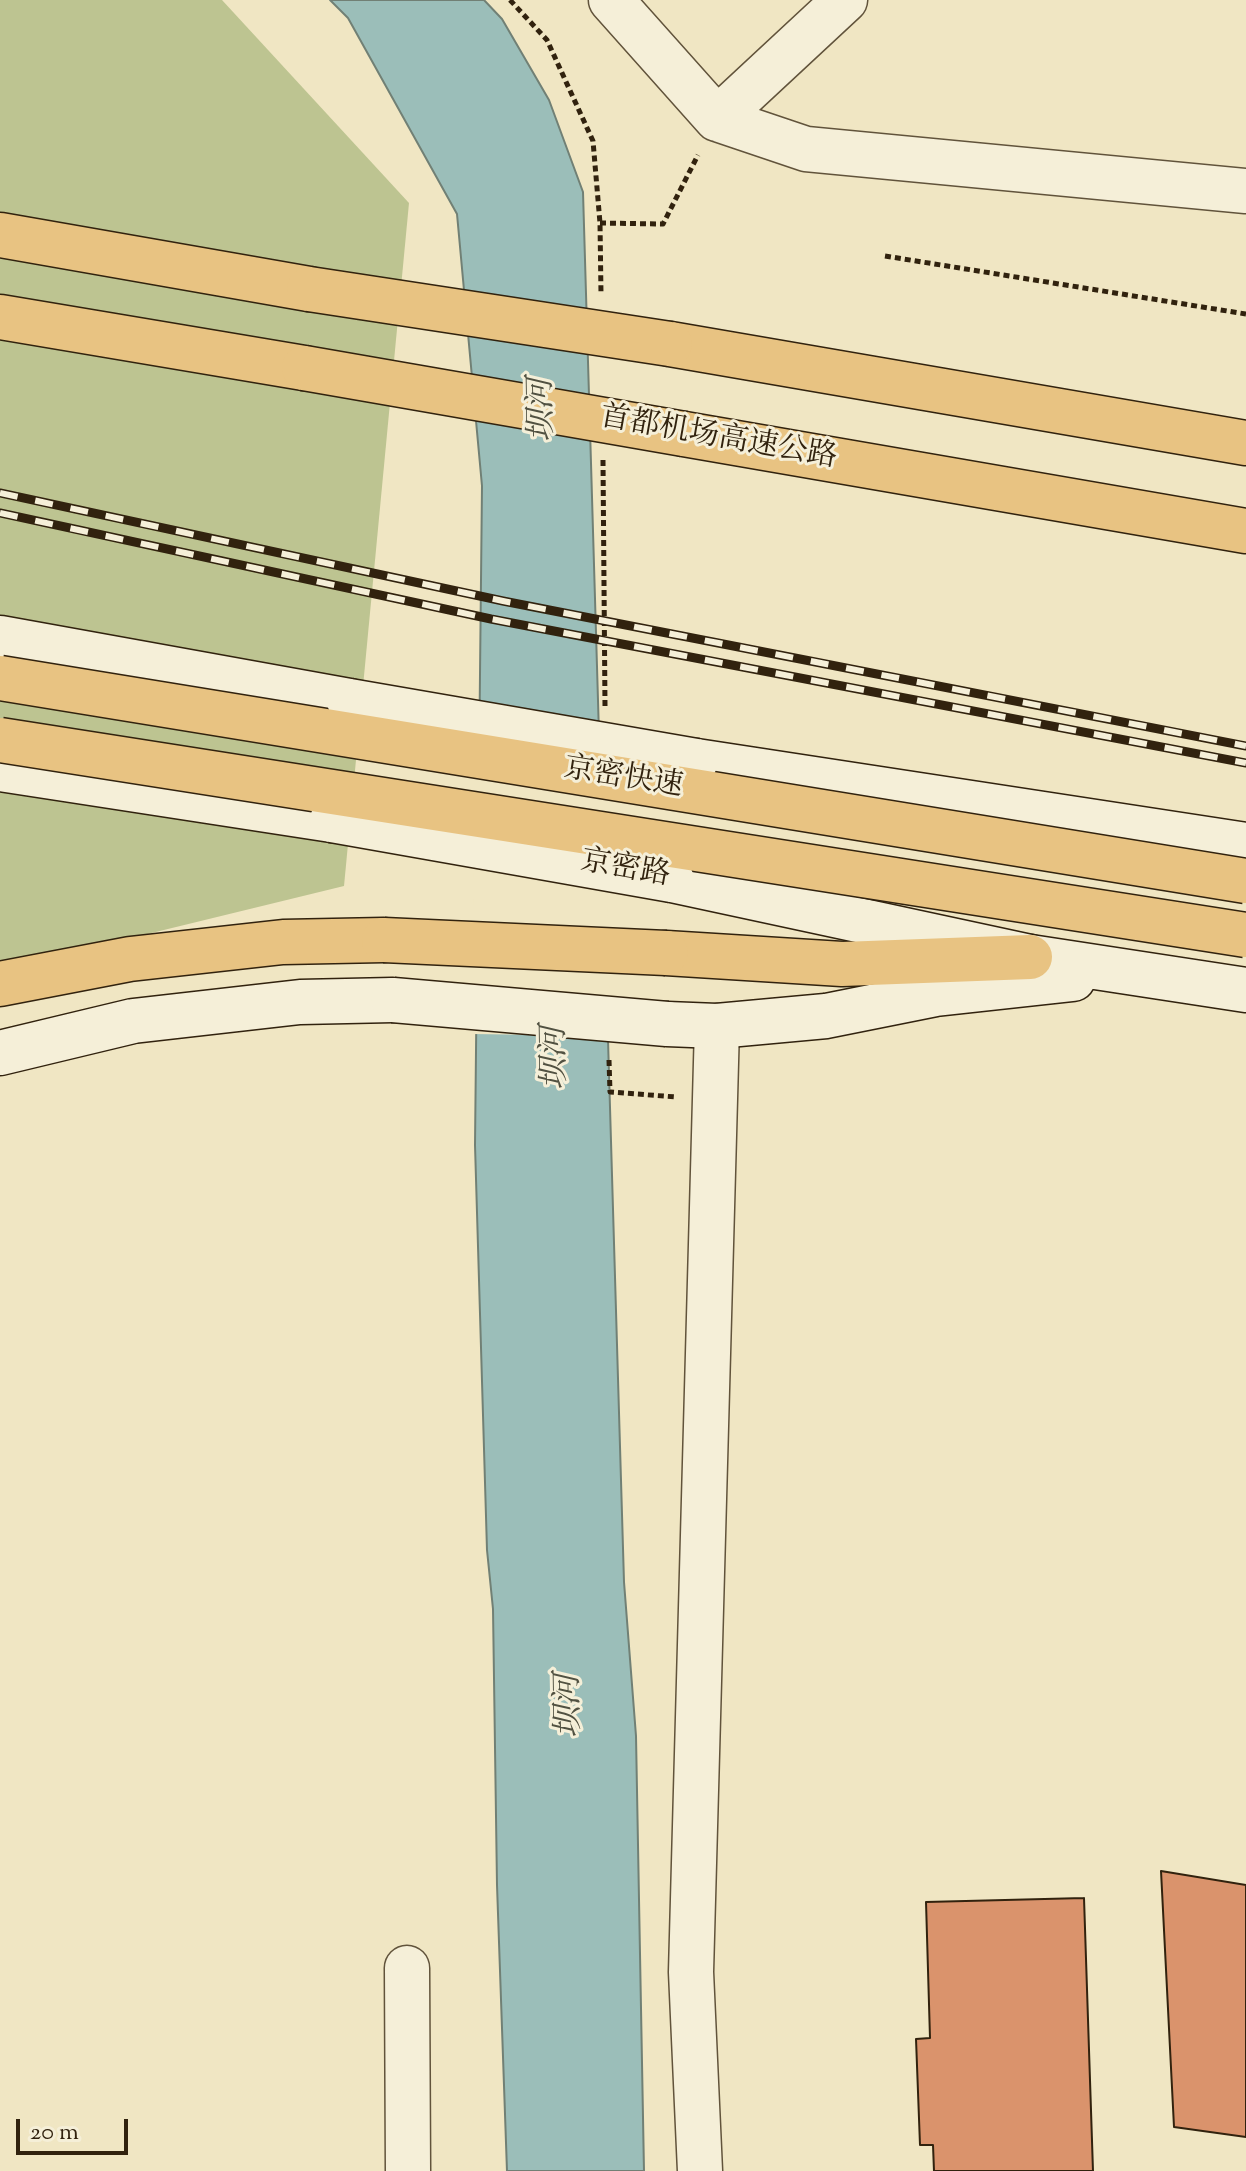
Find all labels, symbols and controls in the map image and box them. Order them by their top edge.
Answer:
water label: 坝河 [525,378,565,442]
street label: 首都机场高速公路 [597,401,839,479]
street label: 京密快速 [561,753,685,807]
street label: 京密路 [578,845,672,897]
water label: 坝河 [538,1026,578,1090]
water label: 坝河 [552,1674,592,1738]
scale bar [20,2103,132,2153]
text: 20 m [30,2116,79,2150]

